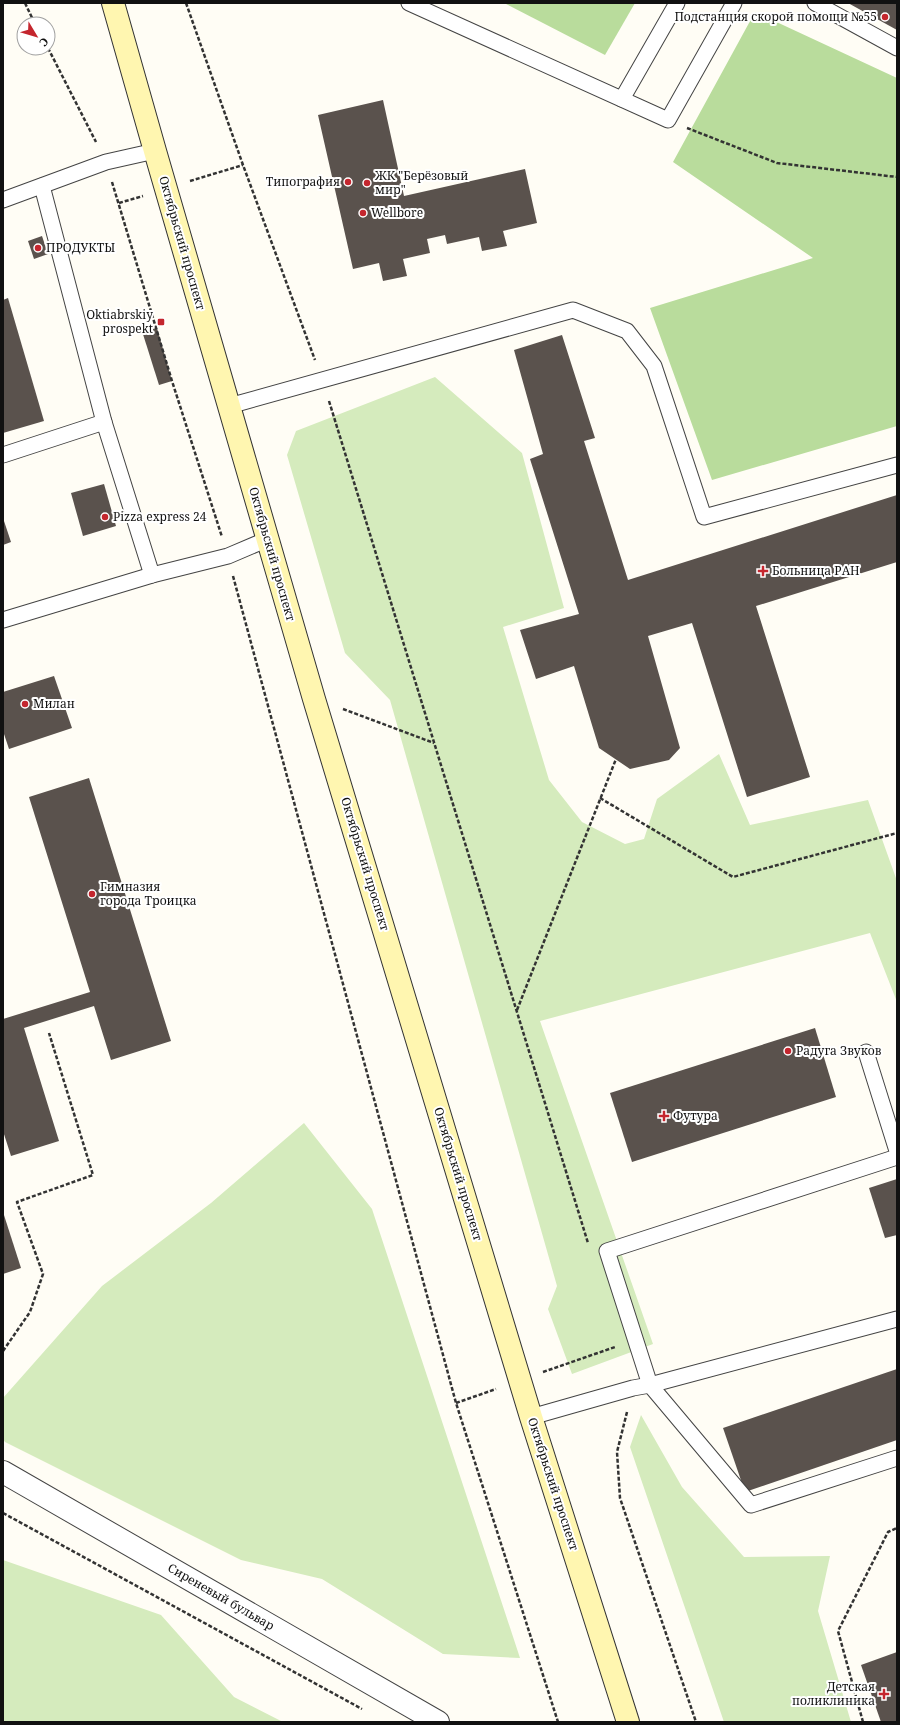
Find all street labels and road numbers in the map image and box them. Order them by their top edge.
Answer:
street label: Октябрьский проспект [155,174,210,313]
street label: Октябрьский проспект [245,485,300,624]
street label: Октябрьский проспект [337,795,394,933]
street label: Октябрьский проспект [430,1105,487,1243]
street label: Октябрьский проспект [524,1415,583,1553]
street label: Сиреневый бульвар [165,1559,278,1634]

